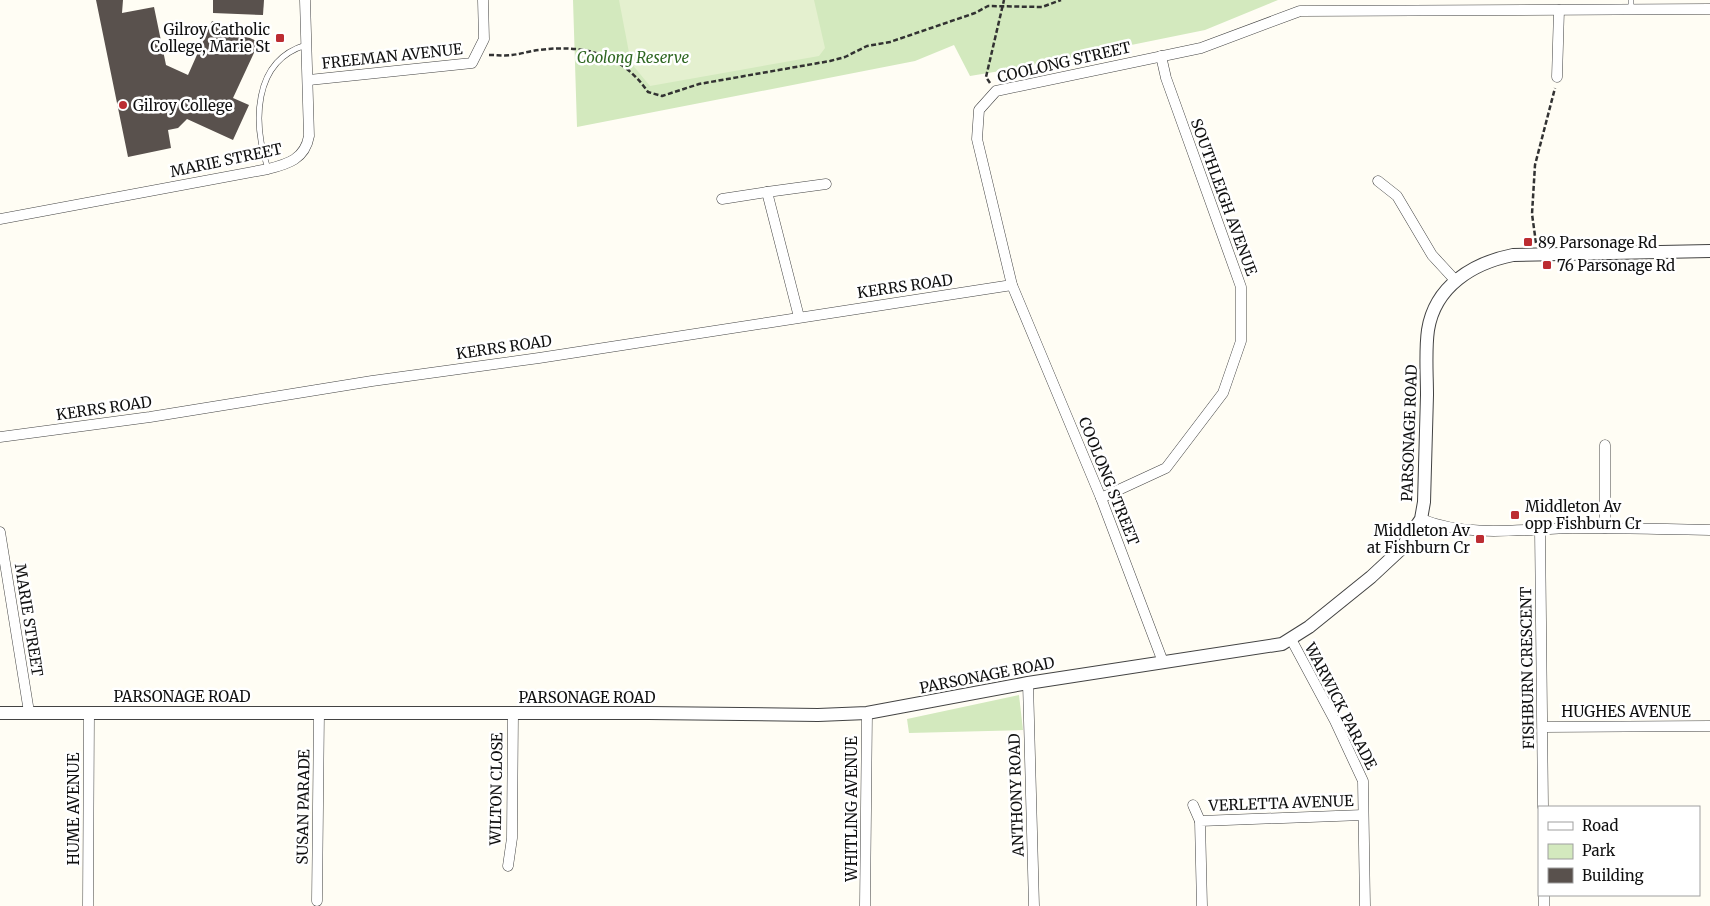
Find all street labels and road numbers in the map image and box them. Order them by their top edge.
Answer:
street label: COOLONG STREET [995,37,1133,87]
street label: FREEMAN AVENUE [321,39,464,73]
street label: SOUTHLEIGH AVENUE [1187,116,1261,279]
street label: MARIE STREET [168,139,284,181]
street label: KERRS ROAD [856,270,954,302]
street label: KERRS ROAD [455,331,553,363]
street label: PARSONAGE ROAD [1397,364,1421,502]
street label: KERRS ROAD [55,392,153,424]
street label: COOLONG STREET [1075,414,1144,548]
street label: MARIE STREET [11,562,47,678]
street label: FISHBURN CRESCENT [1516,586,1538,749]
street label: WARWICK PARADE [1300,638,1381,773]
street label: PARSONAGE ROAD [918,653,1056,697]
street label: PARSONAGE ROAD [113,687,251,706]
street label: PARSONAGE ROAD [518,688,656,707]
street label: HUGHES AVENUE [1561,702,1691,721]
street label: WILTON CLOSE [485,732,506,847]
street label: ANTHONY ROAD [1004,733,1028,858]
street label: WHITLING AVENUE [842,736,861,883]
street label: SUSAN PARADE [292,749,314,865]
street label: HUME AVENUE [64,752,83,865]
street label: VERLETTA AVENUE [1207,791,1354,815]

